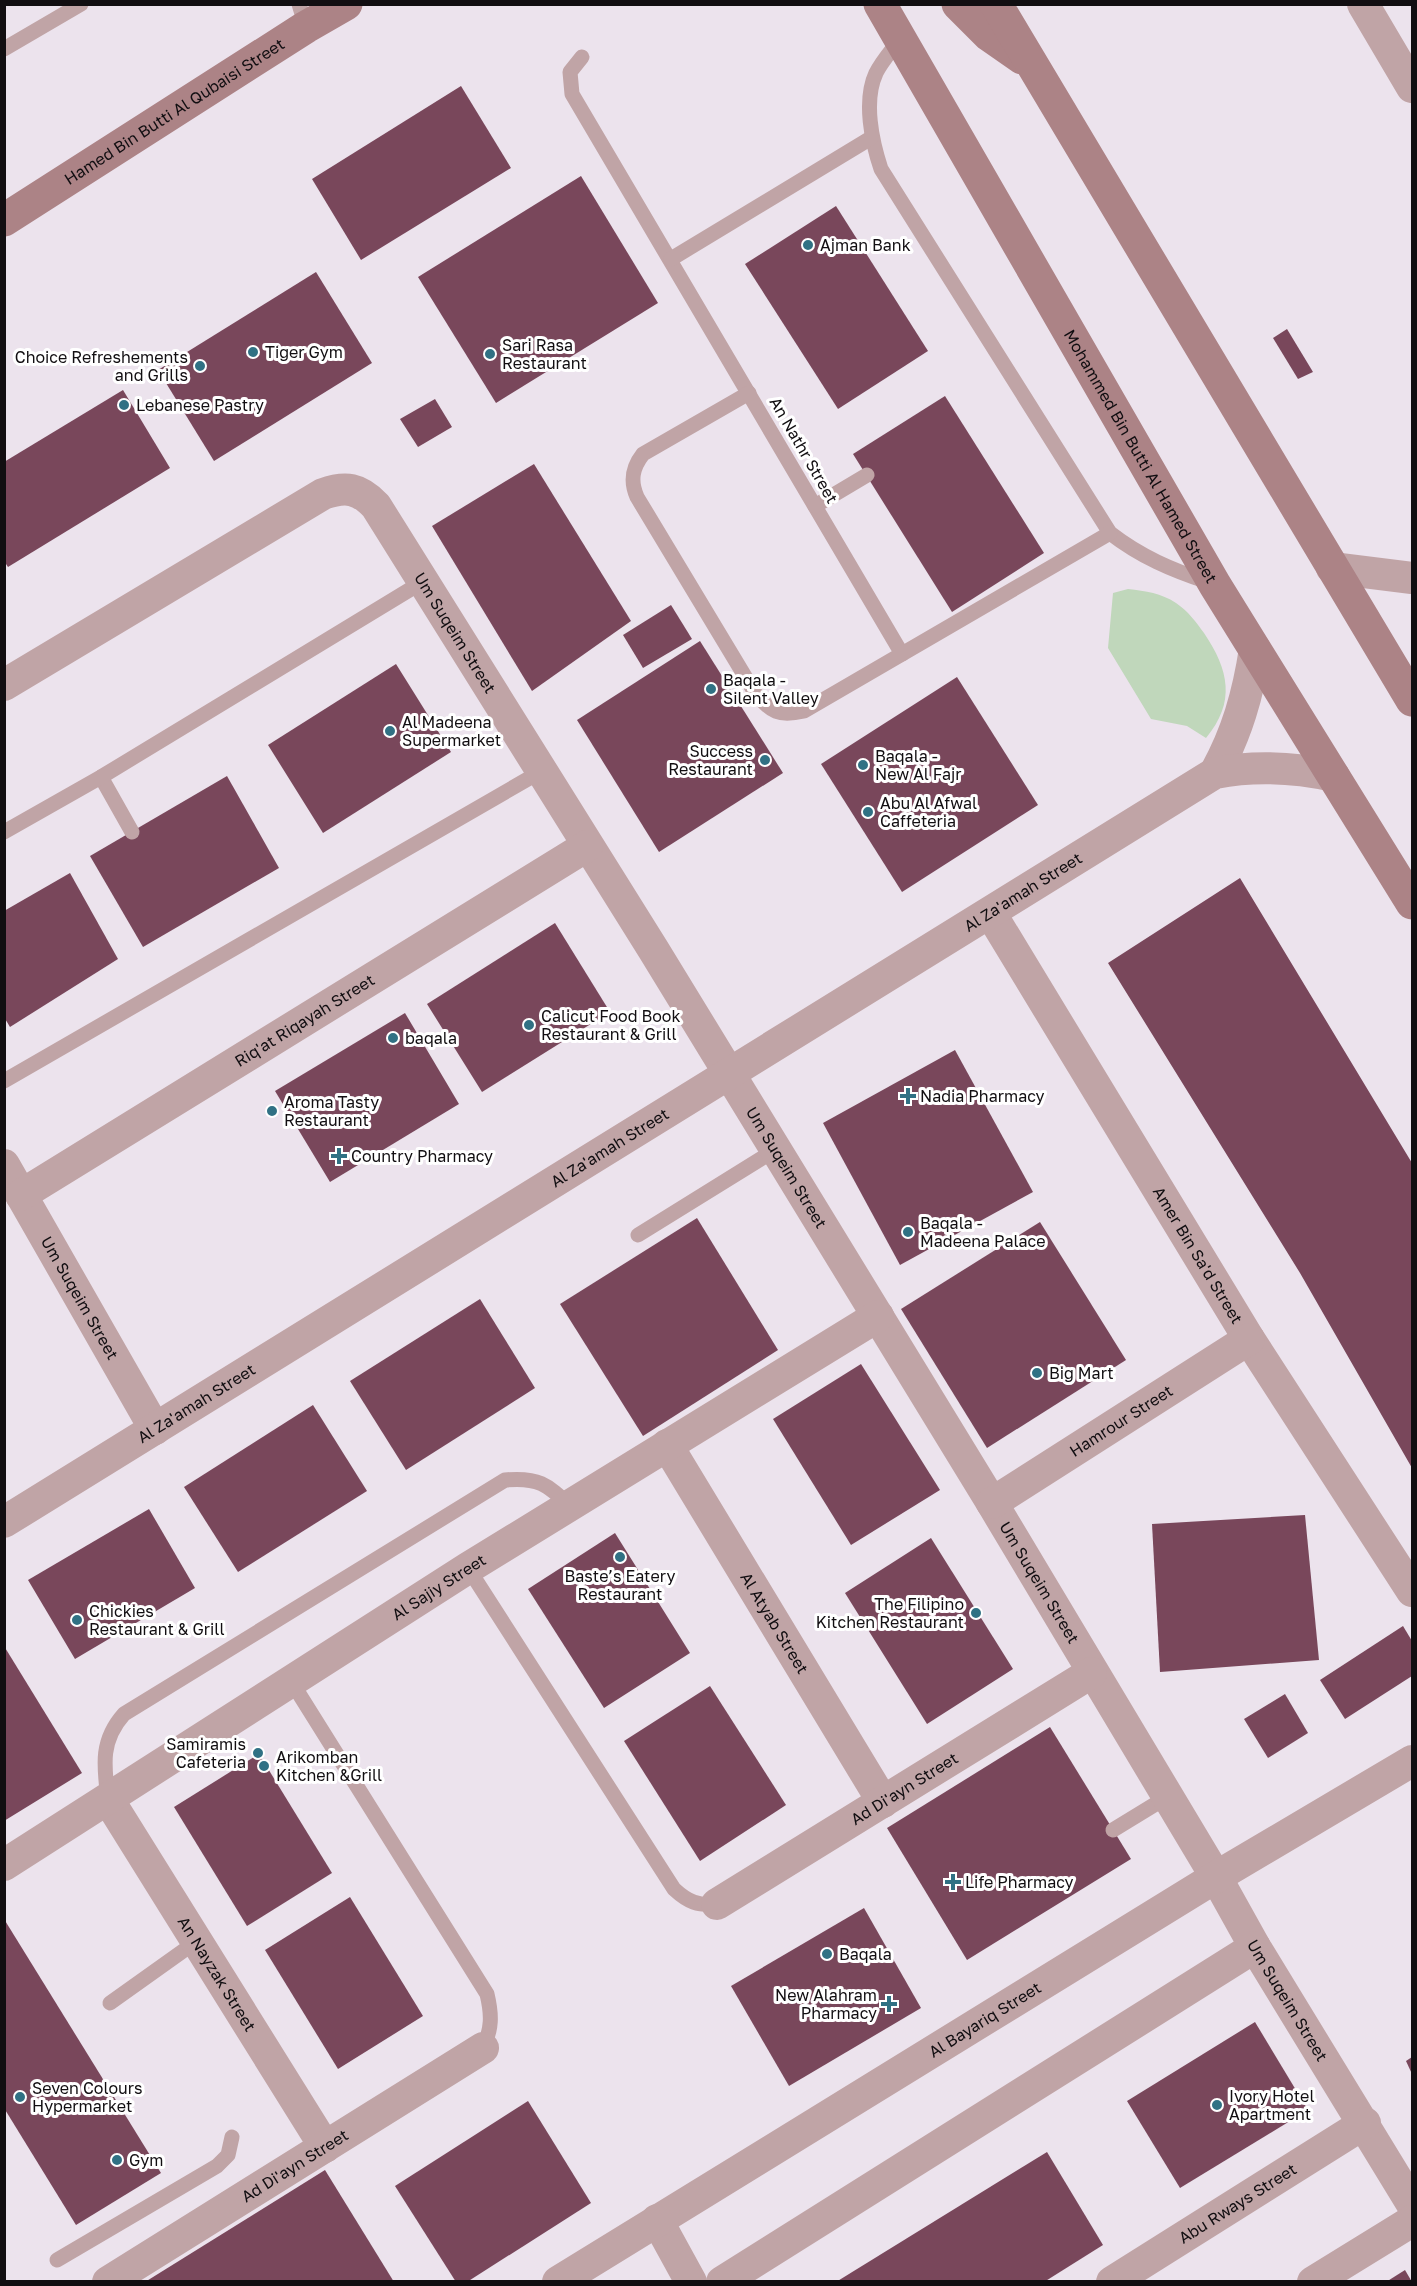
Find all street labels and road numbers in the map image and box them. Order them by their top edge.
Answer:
street label: Hamed Bin Butti Al Qubaisi Street [60,34,288,189]
street label: Mohammed Bin Butti Al Hamed Street [1060,326,1222,587]
street label: An Nathr Street [765,393,843,507]
street label: Um Suqeim Street [410,569,501,697]
street label: Al Za'amah Street [960,848,1086,936]
street label: Riq'at Riqayah Street [231,970,378,1071]
street label: Al Za'amah Street [547,1103,672,1192]
street label: Um Suqeim Street [742,1103,831,1232]
street label: Amer Bin Sa'd Street [1149,1183,1247,1327]
street label: Um Suqeim Street [37,1233,123,1363]
street label: Al Za'amah Street [134,1359,259,1447]
street label: Hamrour Street [1066,1380,1176,1461]
street label: Um Suqeim Street [995,1518,1084,1647]
street label: Al Sajiy Street [388,1550,489,1624]
street label: Al Atyab Street [736,1569,813,1677]
street label: Ad Di'ayn Street [847,1748,962,1829]
street label: An Nayzak Street [174,1912,260,2035]
street label: Um Suqeim Street [1243,1936,1332,2065]
street label: Al Bayariq Street [925,1977,1045,2062]
street label: Ad Di'ayn Street [237,2125,352,2206]
street label: Abu Rways Street [1175,2159,1300,2248]

